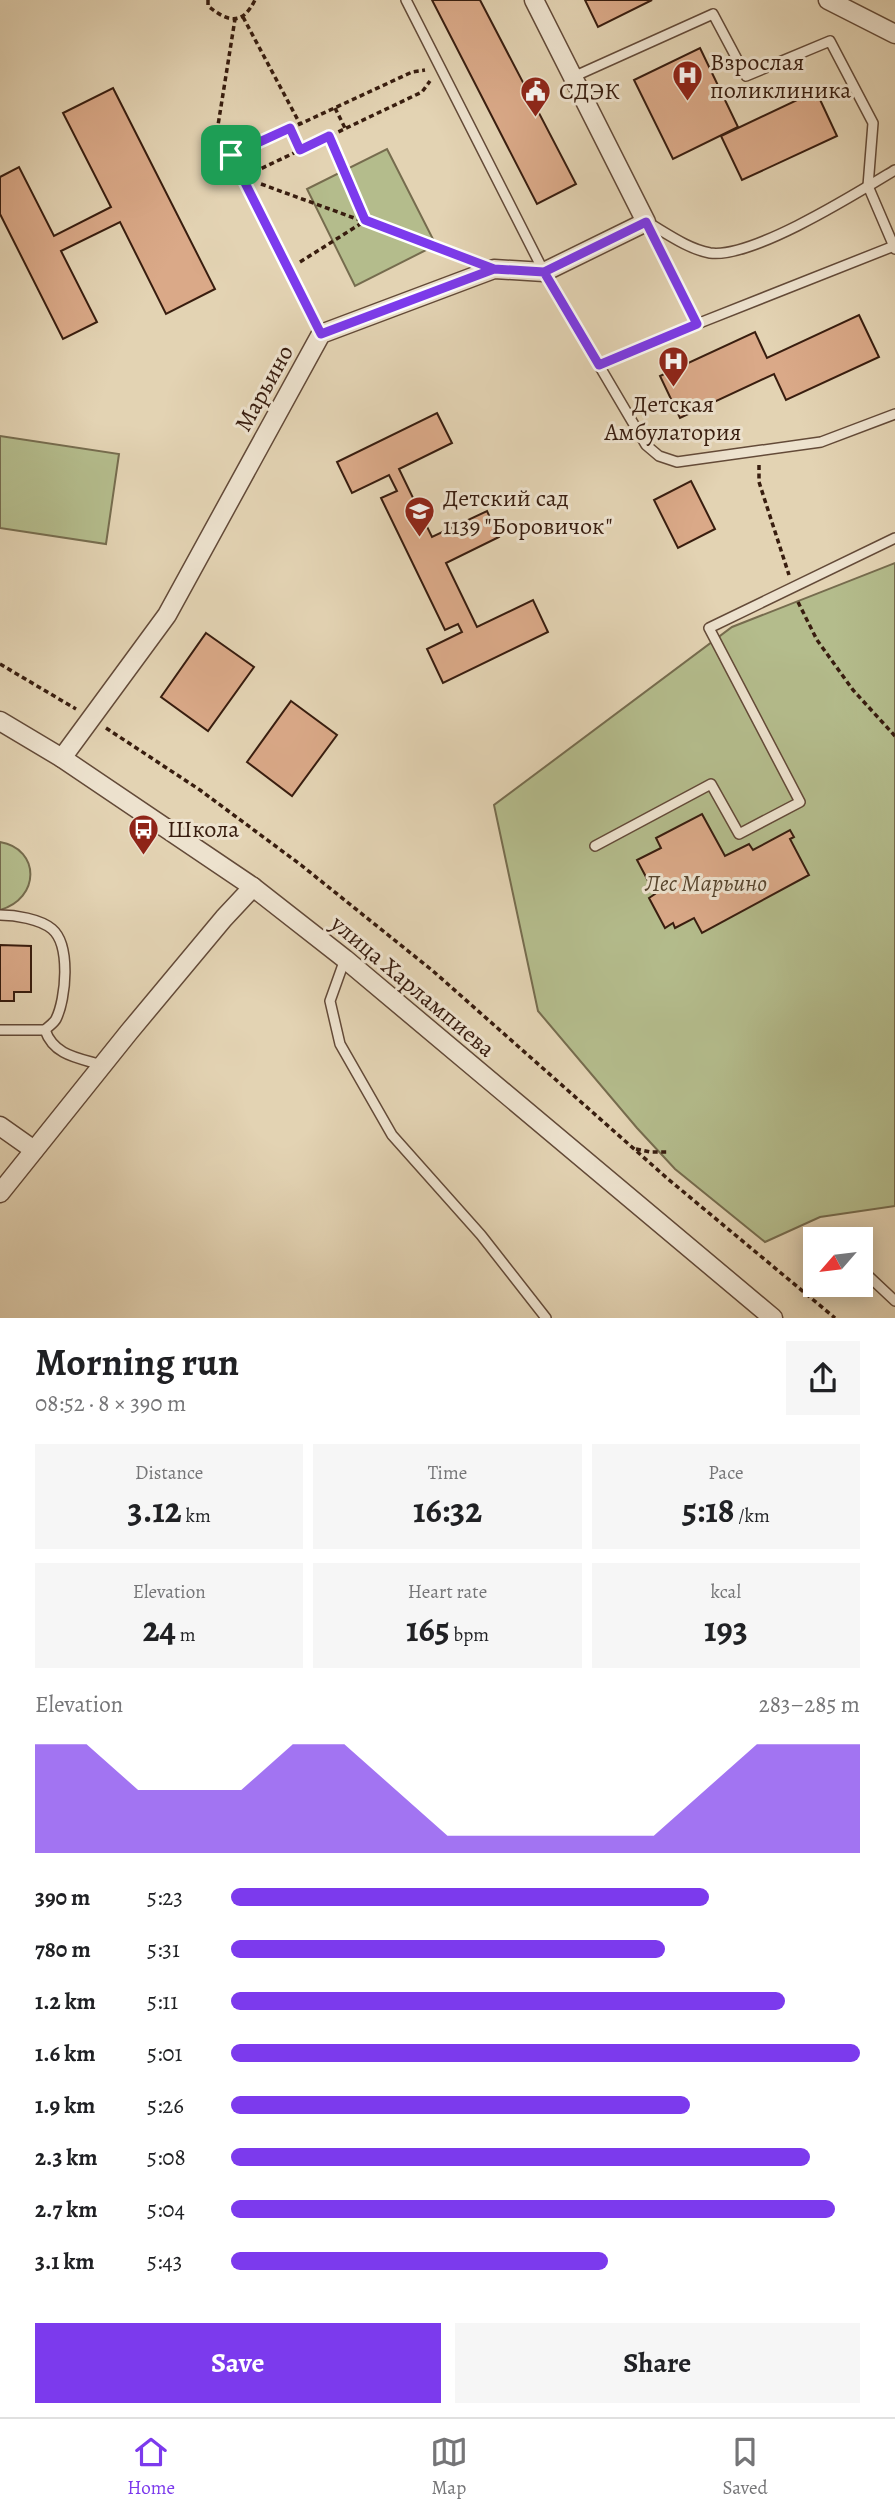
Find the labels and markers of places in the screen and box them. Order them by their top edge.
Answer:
place label: Взрослая поликлиника [710,46,851,106]
hospital icon: Взрослая поликлиника [670,59,704,103]
public building icon: СДЭК [519,74,553,118]
place label: СДЭК [559,75,620,107]
pin [201,125,261,185]
hospital icon: Детская Амбулатория [656,345,690,389]
place label: Детская Амбулатория [604,388,741,448]
place label: Детский сад 1139 "Боровичок" [443,482,613,542]
school or university icon: Детский сад 1139 "Боровичок" [403,495,437,539]
bus stop icon: Школа [127,812,161,856]
place label: Школа [167,813,239,845]

